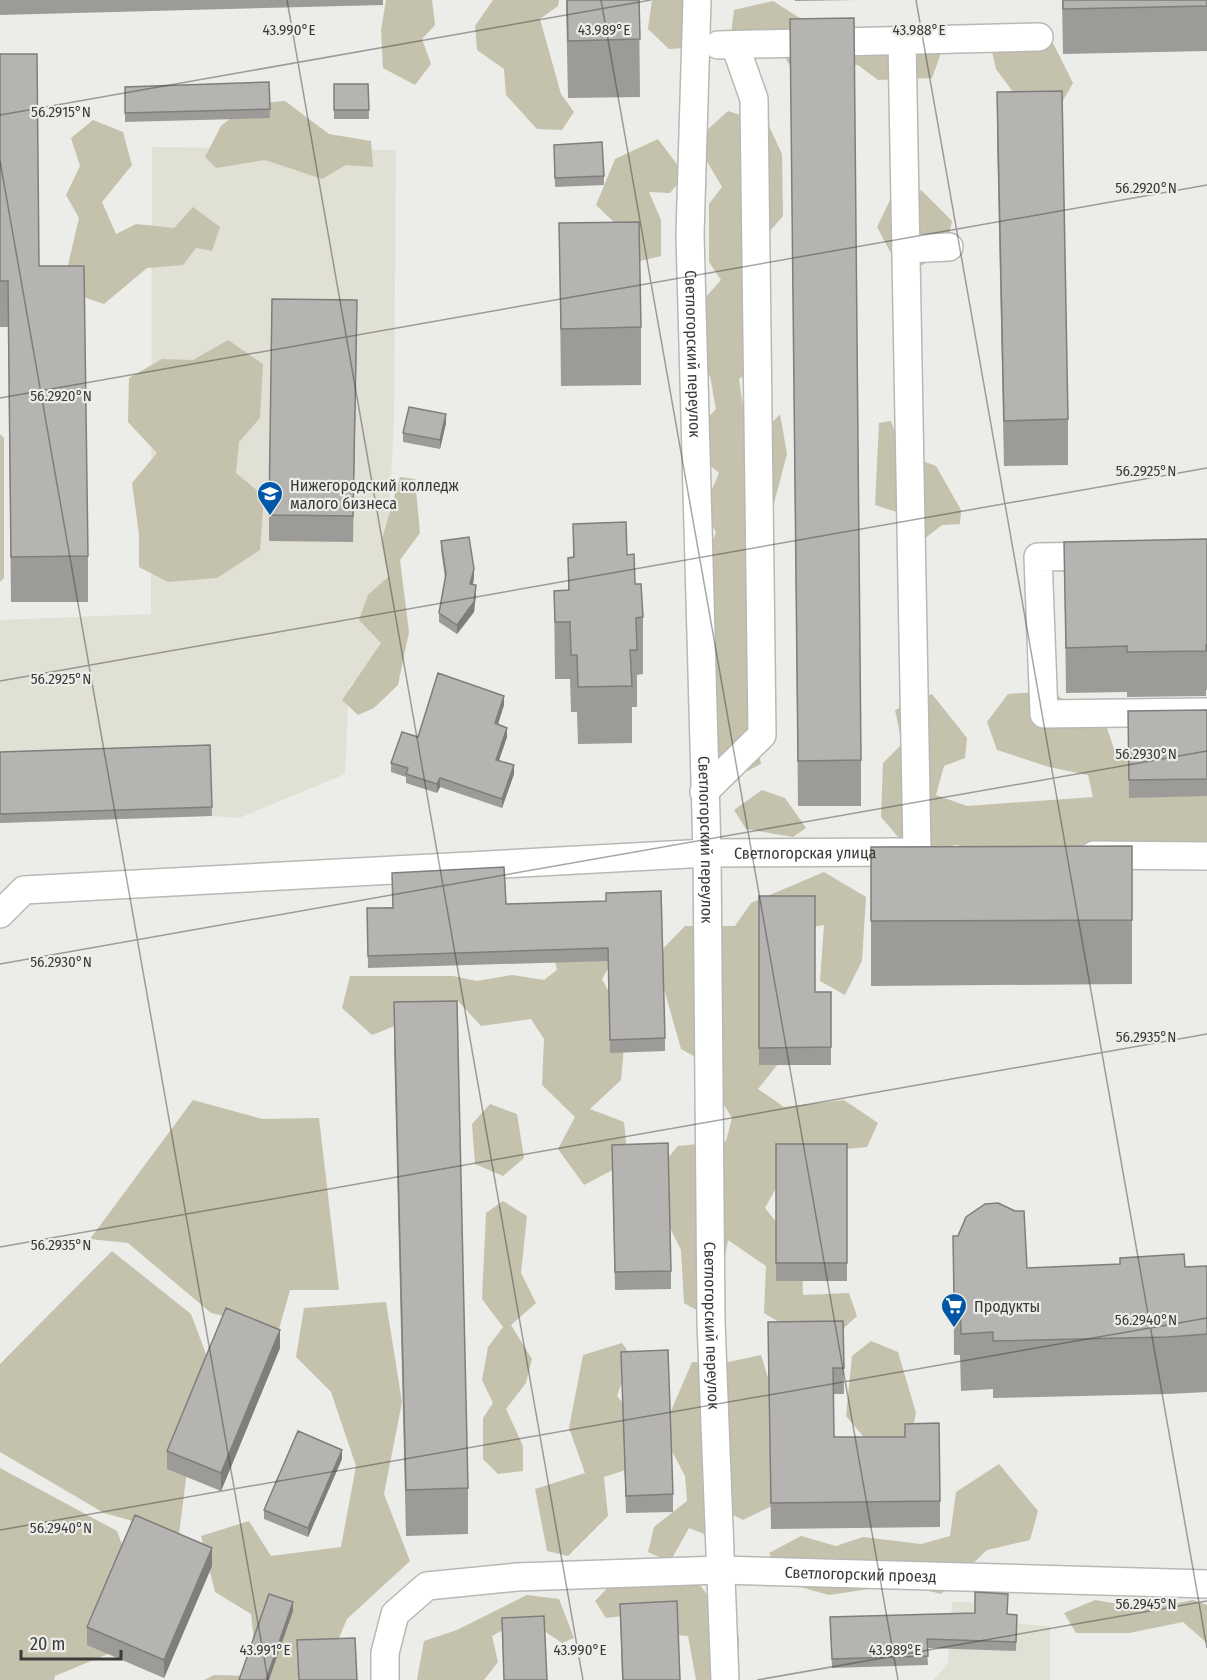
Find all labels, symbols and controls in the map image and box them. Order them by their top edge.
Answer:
text: 43.990°E [262,21,316,39]
text: 43.989°E [578,21,630,39]
text: 43.988°E [893,21,945,39]
text: 56.2915°N [31,103,91,121]
text: 56.2920°N [1115,179,1177,197]
street label: Светлогорский переулок [681,270,705,438]
text: 56.2920°N [30,387,92,405]
text: 56.2925°N [1116,462,1176,480]
place label: Нижегородский колледж малого бизнеса [290,476,459,513]
school or university icon: Нижегородский колледж малого бизнеса [255,479,285,517]
text: 56.2925°N [31,670,91,688]
text: 56.2930°N [1115,745,1177,763]
street label: Светлогорский переулок [695,756,717,924]
street label: Светлогорская улица [734,843,876,862]
text: 56.2930°N [30,953,92,971]
text: 56.2935°N [1116,1028,1176,1046]
text: 56.2935°N [31,1236,91,1254]
street label: Светлогорский переулок [701,1242,724,1410]
supermarket icon: Продукты [939,1291,969,1329]
place label: Продукты [974,1297,1040,1316]
text: 56.2940°N [1115,1311,1177,1329]
text: 56.2940°N [30,1519,92,1537]
street label: Светлогорский проезд [784,1562,937,1586]
text: 56.2945°N [1115,1595,1177,1613]
scale bar [21,1623,122,1661]
text: 20 m [30,1633,65,1655]
text: 43.991°E [240,1641,290,1659]
text: 43.990°E [553,1641,607,1659]
text: 43.989°E [869,1641,921,1659]

